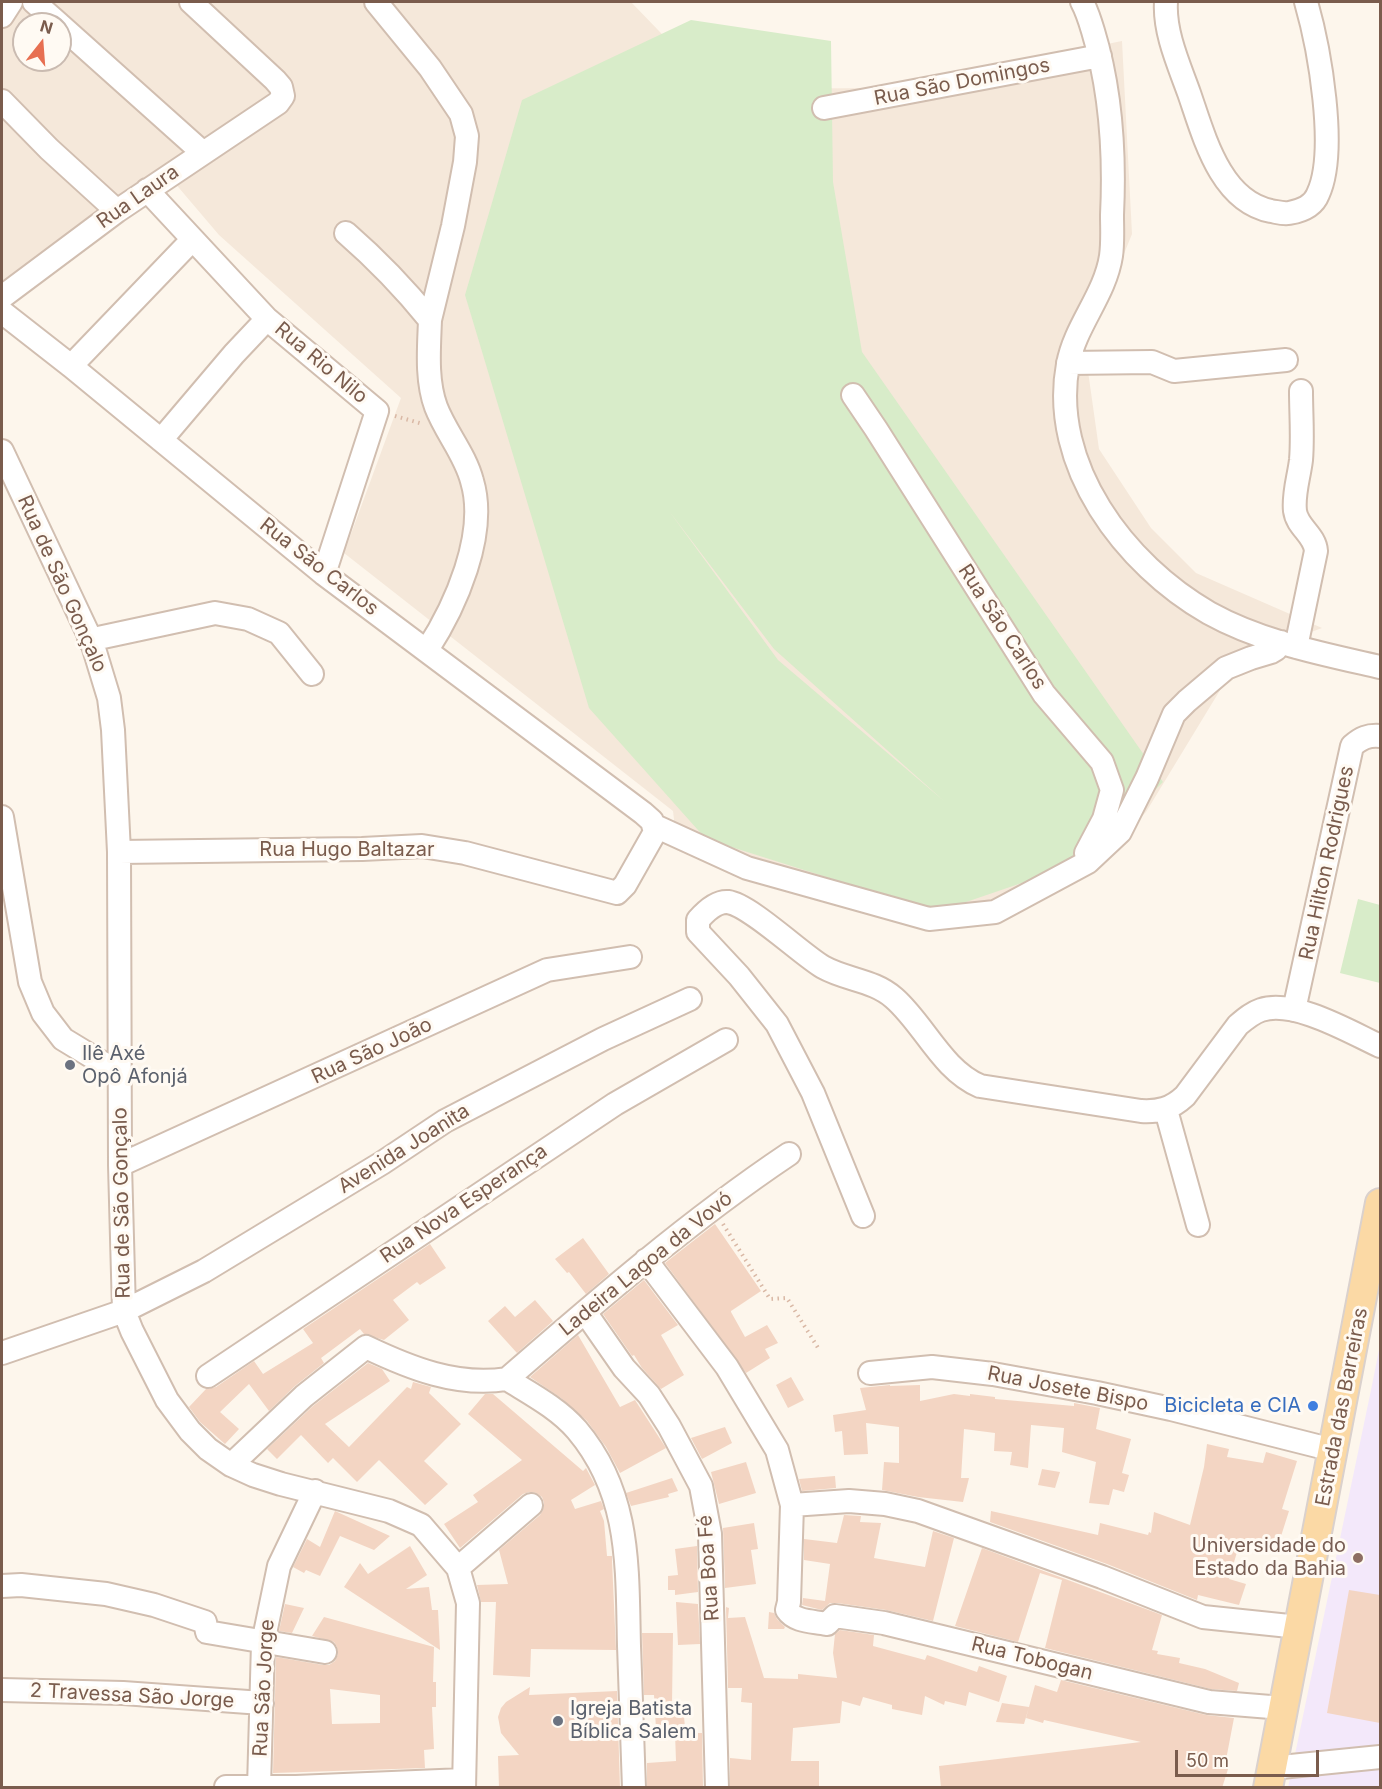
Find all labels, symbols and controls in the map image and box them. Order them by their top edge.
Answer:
north arrow [12,12,72,72]
text: N [38,15,55,38]
street label: Rua São Domingos [872,53,1052,111]
street label: Rua Laura [92,160,184,234]
street label: Rua Rio Nilo [270,317,372,409]
street label: Rua de São Gonçalo [12,492,112,676]
street label: Rua São Carlos [255,513,383,621]
street label: Rua São Carlos [953,560,1051,694]
street label: Rua Hilton Rodrigues [1295,764,1359,962]
street label: Rua Hugo Baltazar [259,838,435,862]
street label: Rua São João [308,1013,436,1089]
place label: Ilê Axé Opô Afonjá [82,1042,188,1089]
marker: Ilê Axé Opô Afonjá [63,1058,77,1072]
street label: Avenida Joanita [334,1099,474,1199]
street label: Rua de São Gonçalo [108,1107,136,1299]
street label: Rua Nova Esperança [376,1139,552,1269]
street label: Ladeira Lagoa da Vovó [555,1187,737,1341]
street label: Estrada das Barreiras [1311,1306,1373,1508]
street label: Rua Josete Bispo [985,1362,1151,1416]
place label: Bicicleta e CIA [1164,1394,1301,1418]
marker: Bicicleta e CIA [1306,1399,1320,1413]
street label: Rua Boa Fé [693,1514,725,1622]
place label: Universidade do Estado da Bahia [1192,1534,1346,1581]
marker: Universidade do Estado da Bahia [1351,1551,1365,1565]
street label: Rua São Jorge [248,1619,280,1757]
street label: Rua Tobogan [969,1632,1095,1686]
street label: 2 Travessa São Jorge [29,1679,235,1713]
place label: Igreja Batista Bíblica Salem [570,1697,696,1744]
marker: Igreja Batista Bíblica Salem [551,1714,565,1728]
scale bar [1178,1738,1322,1776]
text: 50 m [1186,1750,1229,1771]

